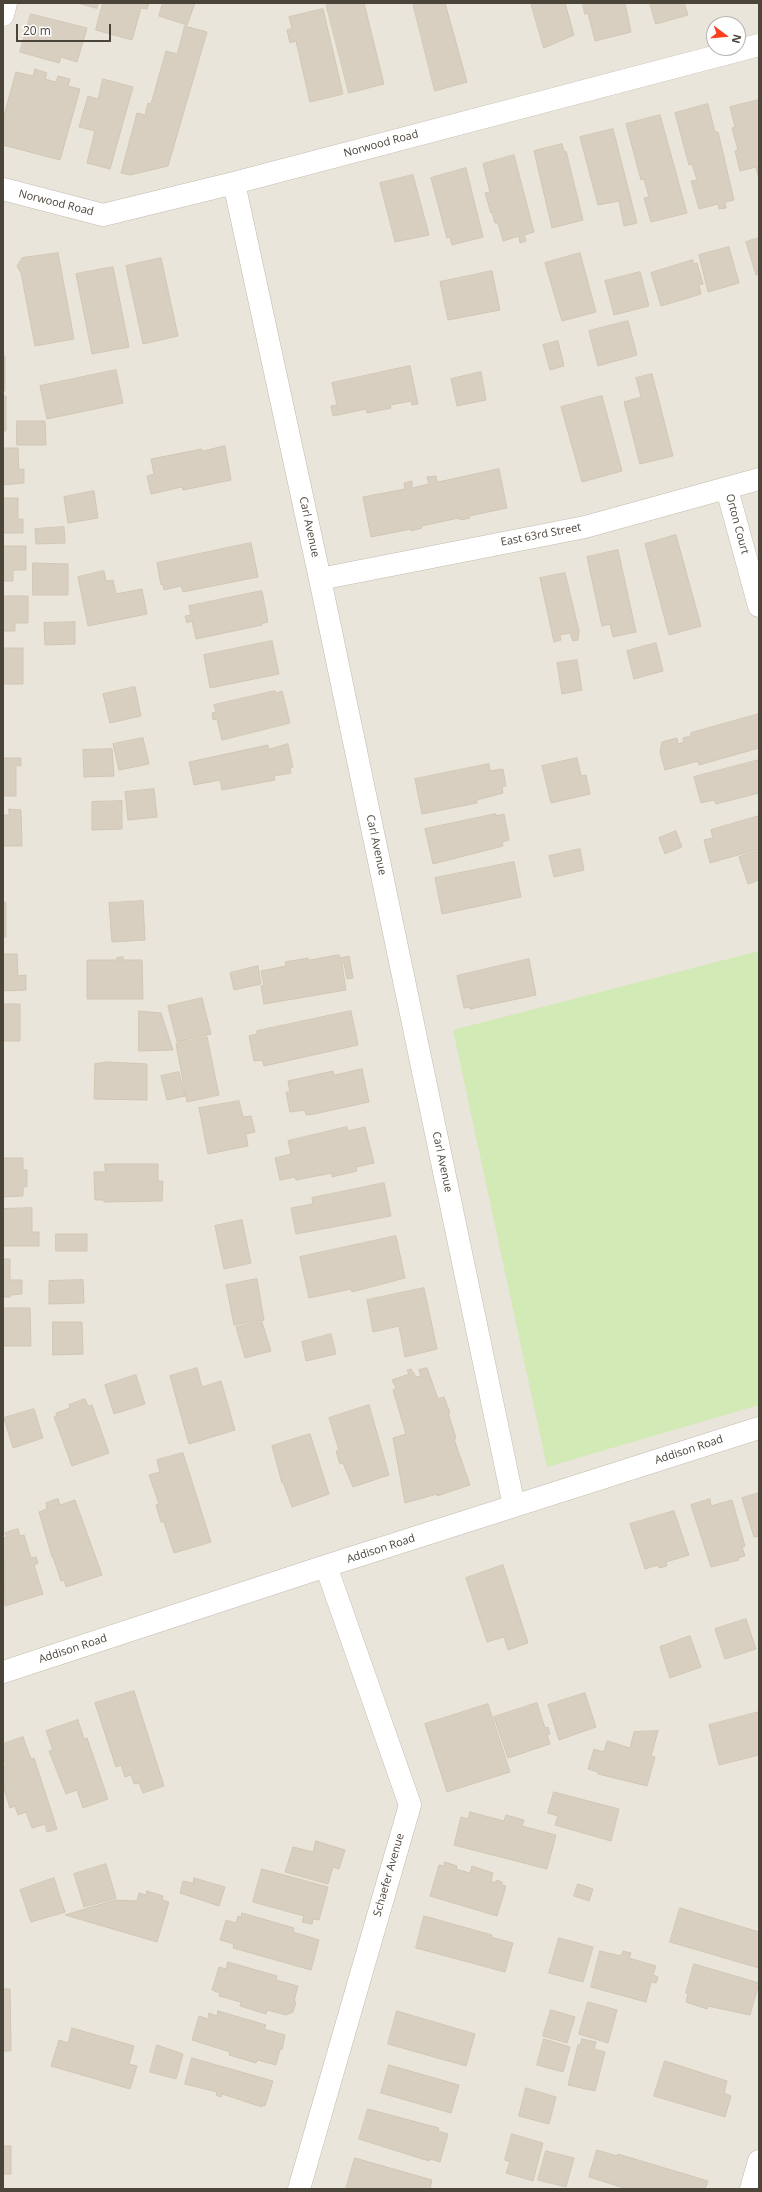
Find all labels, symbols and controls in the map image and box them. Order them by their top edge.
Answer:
scale bar [18,16,113,42]
north arrow [706,16,746,56]
text: 20 m [23,22,51,39]
text: N [729,33,746,46]
street label: Norwood Road [342,128,420,160]
street label: Norwood Road [17,187,95,219]
street label: Orton Court [723,492,751,556]
street label: Carl Avenue [296,496,322,558]
street label: East 63rd Street [500,521,582,549]
street label: Carl Avenue [363,814,389,876]
street label: Carl Avenue [429,1131,455,1193]
street label: Addison Road [653,1433,725,1467]
street label: Addison Road [345,1532,417,1566]
street label: Addison Road [37,1632,109,1666]
street label: Schaefer Avenue [371,1832,407,1918]

